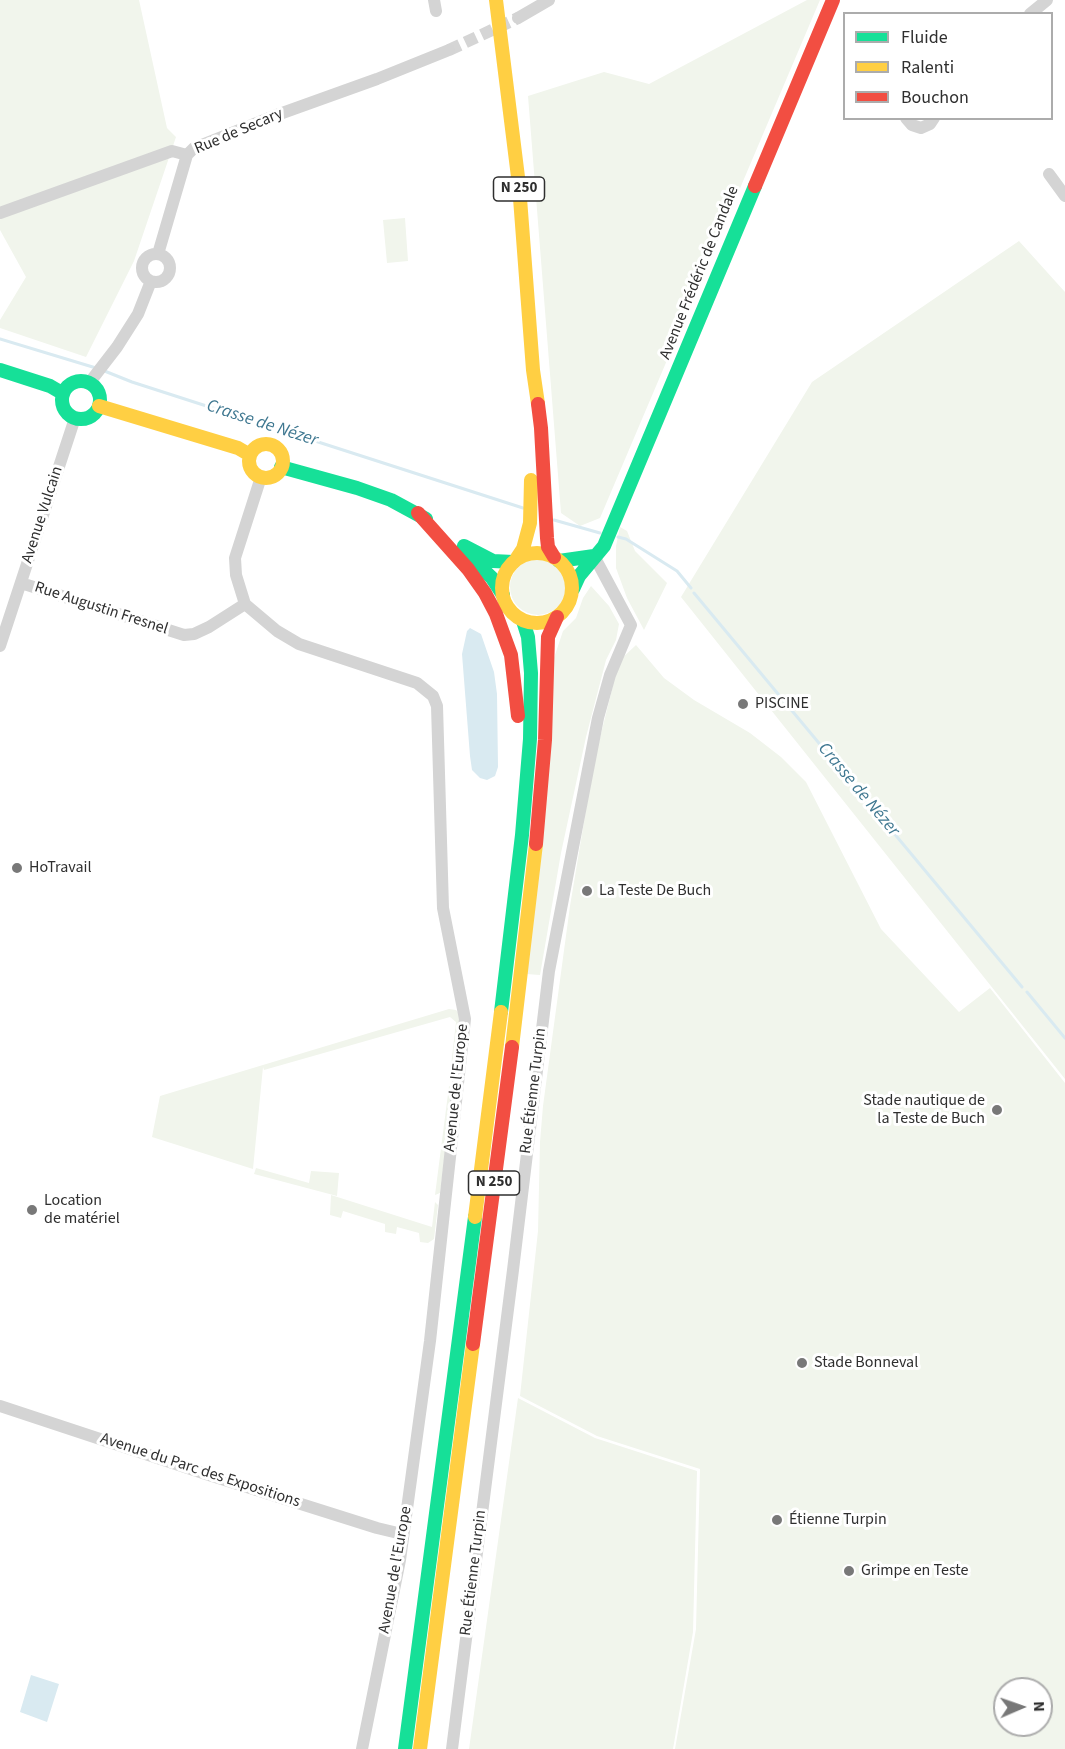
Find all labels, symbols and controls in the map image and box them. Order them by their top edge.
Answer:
legend [843,12,1053,120]
text: Fluide [901,25,948,50]
text: Ralenti [901,55,954,80]
text: Bouchon [901,85,969,110]
street label: Rue de Secary [192,105,286,159]
road number: N 250 [494,177,544,201]
street label: Avenue Frédéric de Candale [656,184,744,362]
water label: Crasse de Nézer [204,396,320,452]
street label: Avenue Vulcain [18,464,68,566]
street label: Rue Augustin Fresnel [32,578,170,640]
place label: PISCINE [755,694,809,714]
marker: PISCINE [736,697,750,711]
water label: Crasse de Nézer [812,739,904,841]
place label: HoTravail [29,858,91,878]
marker: HoTravail [10,861,24,875]
place label: La Teste De Buch [599,881,711,901]
marker: La Teste De Buch [580,884,594,898]
street label: Avenue de l'Europe [441,1023,473,1153]
street label: Rue Étienne Turpin [517,1027,551,1155]
place label: Stade nautique de la Teste de Buch [863,1091,985,1129]
marker: Stade nautique de la Teste de Buch [990,1103,1004,1117]
road number: N 250 [468,1171,520,1195]
place label: Location de matériel [44,1191,120,1229]
marker: Location de matériel [25,1203,39,1217]
place label: Stade Bonneval [814,1353,918,1373]
marker: Stade Bonneval [795,1356,809,1370]
street label: Avenue du Parc des Expositions [98,1430,302,1512]
street label: Avenue de l'Europe [375,1505,417,1635]
street label: Rue Étienne Turpin [457,1509,491,1637]
place label: Étienne Turpin [789,1510,887,1530]
marker: Étienne Turpin [770,1513,784,1527]
place label: Grimpe en Teste [861,1561,968,1581]
marker: Grimpe en Teste [842,1564,856,1578]
north arrow [993,1677,1053,1737]
text: N [1028,1701,1050,1712]

